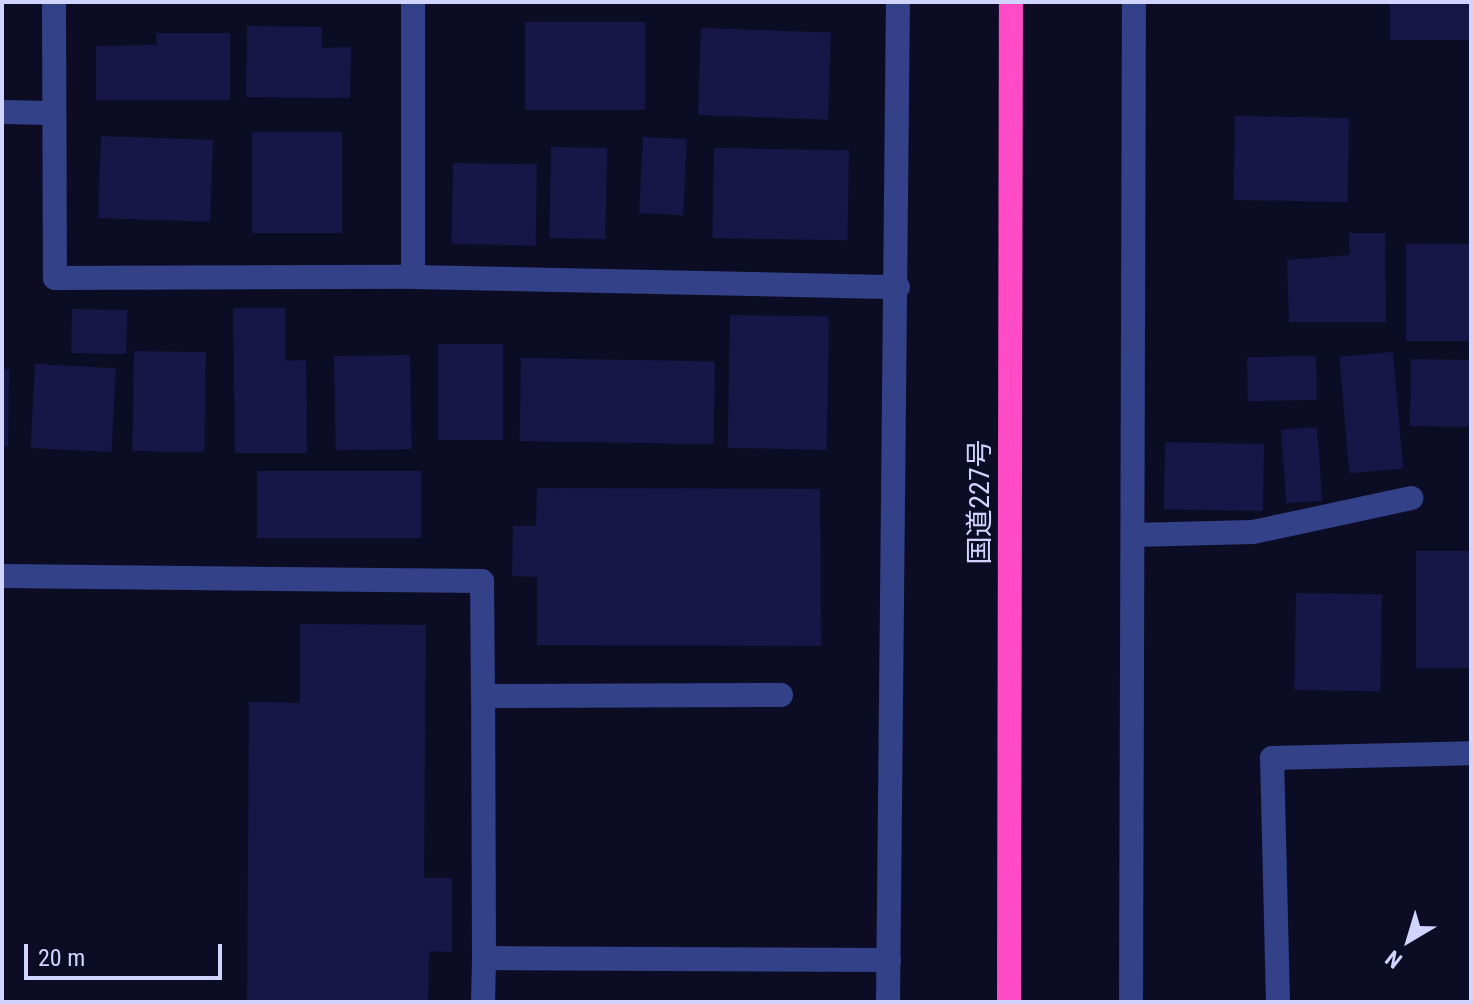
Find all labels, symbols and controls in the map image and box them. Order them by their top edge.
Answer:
street label: 国道227号 [963,439,997,565]
north arrow [1369,900,1449,980]
scale bar [28,928,226,978]
text: 20 m [38,944,85,972]
text: N [1381,945,1407,973]

